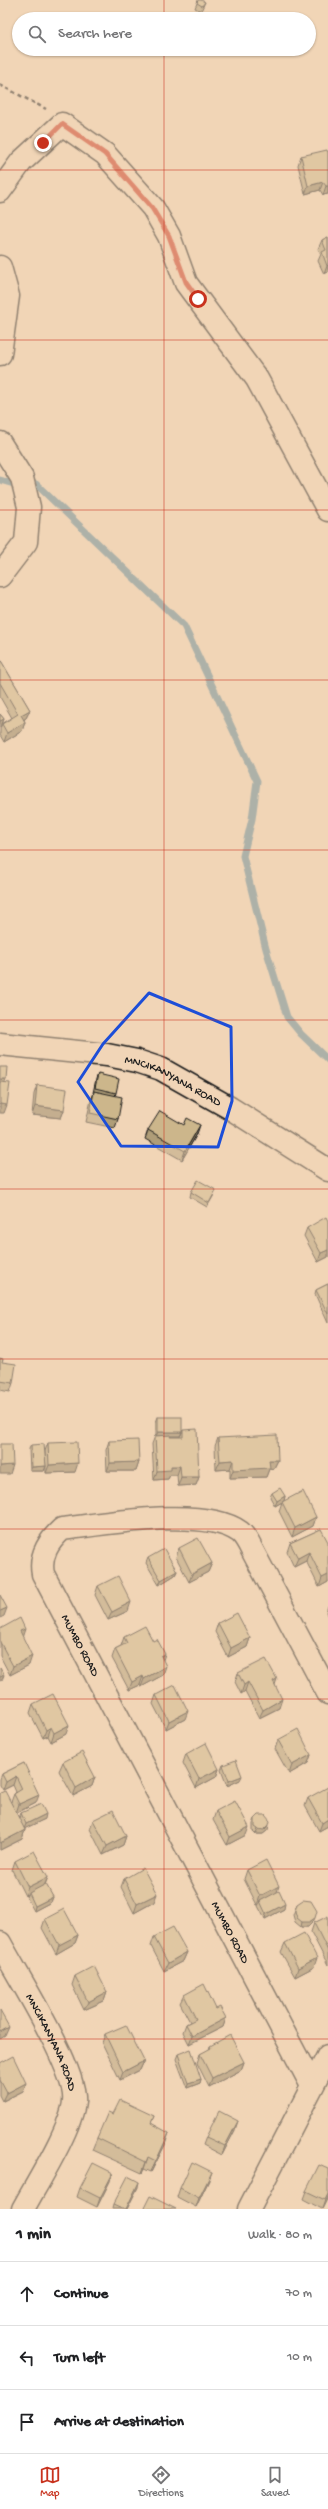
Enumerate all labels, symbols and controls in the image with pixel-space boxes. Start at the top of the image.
search box [12,12,316,56]
icon: search [26,23,48,45]
text: Search here [58,25,132,43]
route end [34,134,52,152]
route start [189,290,207,308]
street label: MNCIKANYANA ROAD [123,1054,223,1111]
street label: MUMBO ROAD [57,1613,102,1679]
street label: MUMBO ROAD [207,1900,252,1966]
street label: MNCIKANYANA ROAD [21,1992,78,2093]
text: 1 min [16,2225,51,2245]
text: Walk · 80 m [248,2228,312,2243]
icon: ahead [16,2283,38,2305]
text: Continue [54,2285,108,2303]
text: 70 m [286,2286,312,2301]
icon: left [16,2347,38,2369]
text: Turn left [54,2349,105,2367]
text: 10 m [287,2350,312,2365]
icon: arrive [16,2411,38,2433]
text: Arrive at destination [54,2413,184,2431]
tab: Map [39,2464,61,2500]
tab: Directions [139,2464,183,2500]
tab: Saved [261,2464,289,2500]

